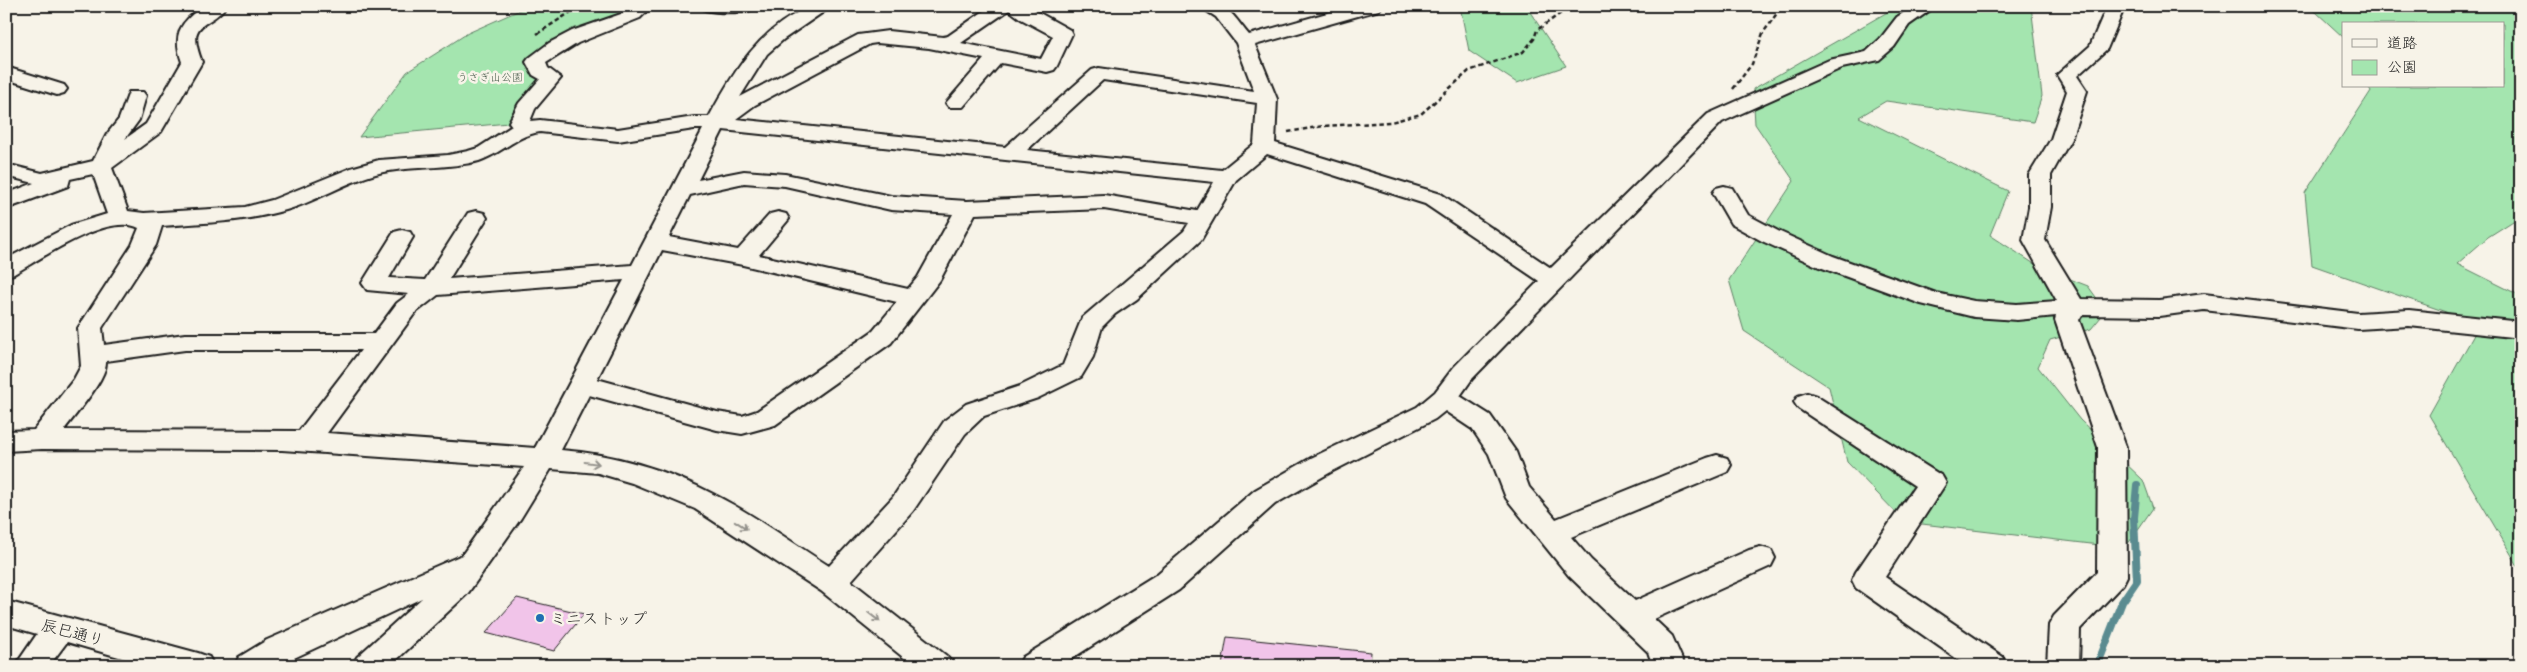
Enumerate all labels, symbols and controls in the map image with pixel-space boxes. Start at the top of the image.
legend [2342,22,2504,88]
text: 道路 [2387,34,2417,52]
text: 公園 [2387,58,2417,76]
park label: うさぎ山公園 [457,71,523,84]
one-way arrow [584,458,600,468]
one-way arrow [734,519,748,530]
place label: ミニストップ [550,610,648,628]
one-way arrow [868,611,881,622]
marker: ミニストップ [534,612,546,624]
street label: 辰巳通り [39,616,106,650]

